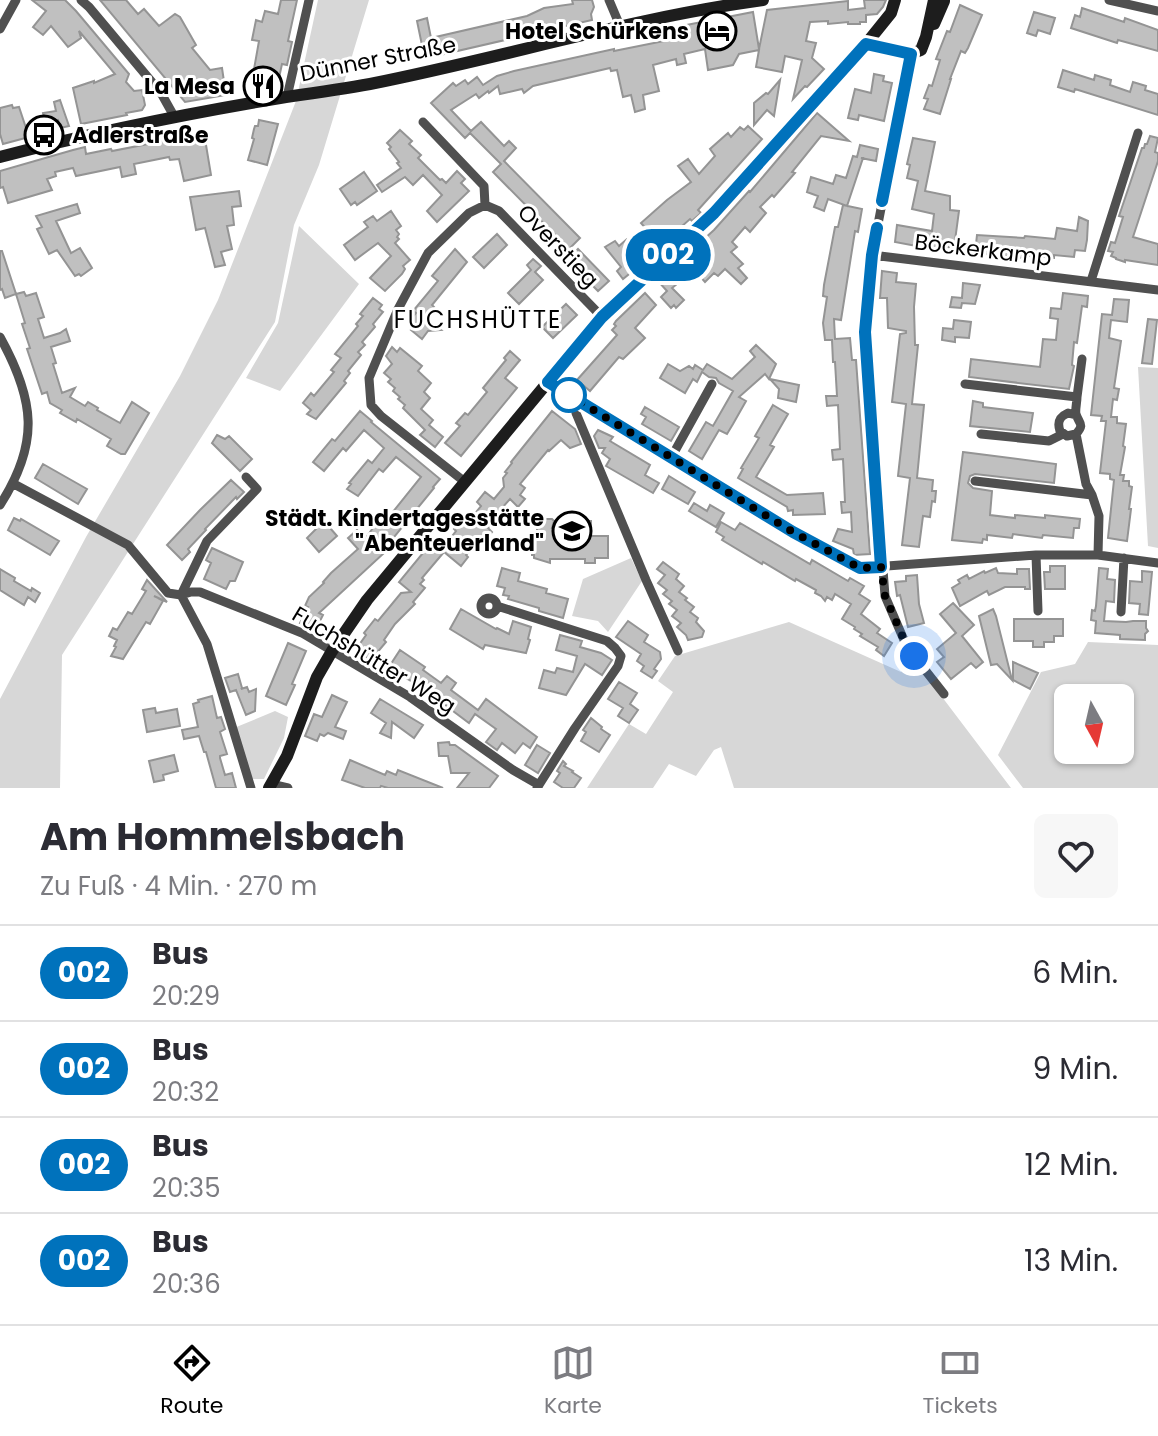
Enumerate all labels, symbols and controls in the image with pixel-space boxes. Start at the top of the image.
hotel icon: Hotel Schürkens [696,10,738,52]
place label: Hotel Schürkens [505,16,689,47]
street label: Dünner Straße [297,29,459,89]
restaurant icon: La Mesa [242,65,284,107]
place label: La Mesa [144,71,235,102]
bus stop icon: Adlerstraße [23,114,65,156]
place label: Adlerstraße [72,120,208,151]
street label: Overstieg [510,198,606,294]
street label: Böckerkamp [913,226,1053,274]
line badge: 002 [622,229,714,281]
text: 002 [642,235,694,274]
district label: FUCHSHÜTTE [394,303,562,336]
unlabelled marker [552,378,586,412]
place label: Städt. Kindertagesstätte "Abenteuerland" [265,503,544,559]
school or university icon: Städt. Kindertagesstätte "Abenteuerland" [551,510,593,552]
street label: Fuchshütter Weg [286,599,462,721]
your location [894,636,934,676]
north arrow [1054,684,1134,764]
map controls [1054,684,1134,764]
text: Am Hommelsbach [40,810,405,863]
button: heart [1034,814,1118,898]
text: Zu Fuß · 4 Min. · 270 m [40,868,317,904]
text: Bus [152,932,209,975]
text: 6 Min. [1032,951,1118,994]
text: 002 [58,953,110,992]
text: 20:29 [152,978,220,1014]
text: Bus [152,1028,209,1071]
text: 9 Min. [1032,1047,1118,1090]
text: 002 [58,1049,110,1088]
text: 20:32 [152,1074,219,1110]
text: Bus [152,1124,209,1167]
text: 12 Min. [1024,1143,1118,1186]
text: 002 [58,1145,110,1184]
text: 20:35 [152,1170,220,1206]
text: Bus [152,1220,209,1263]
text: 13 Min. [1024,1239,1118,1282]
text: 002 [58,1241,110,1280]
text: 20:36 [152,1266,221,1302]
tab: Route [160,1341,223,1422]
tab: Karte [544,1341,602,1422]
tab: Tickets [923,1341,998,1422]

